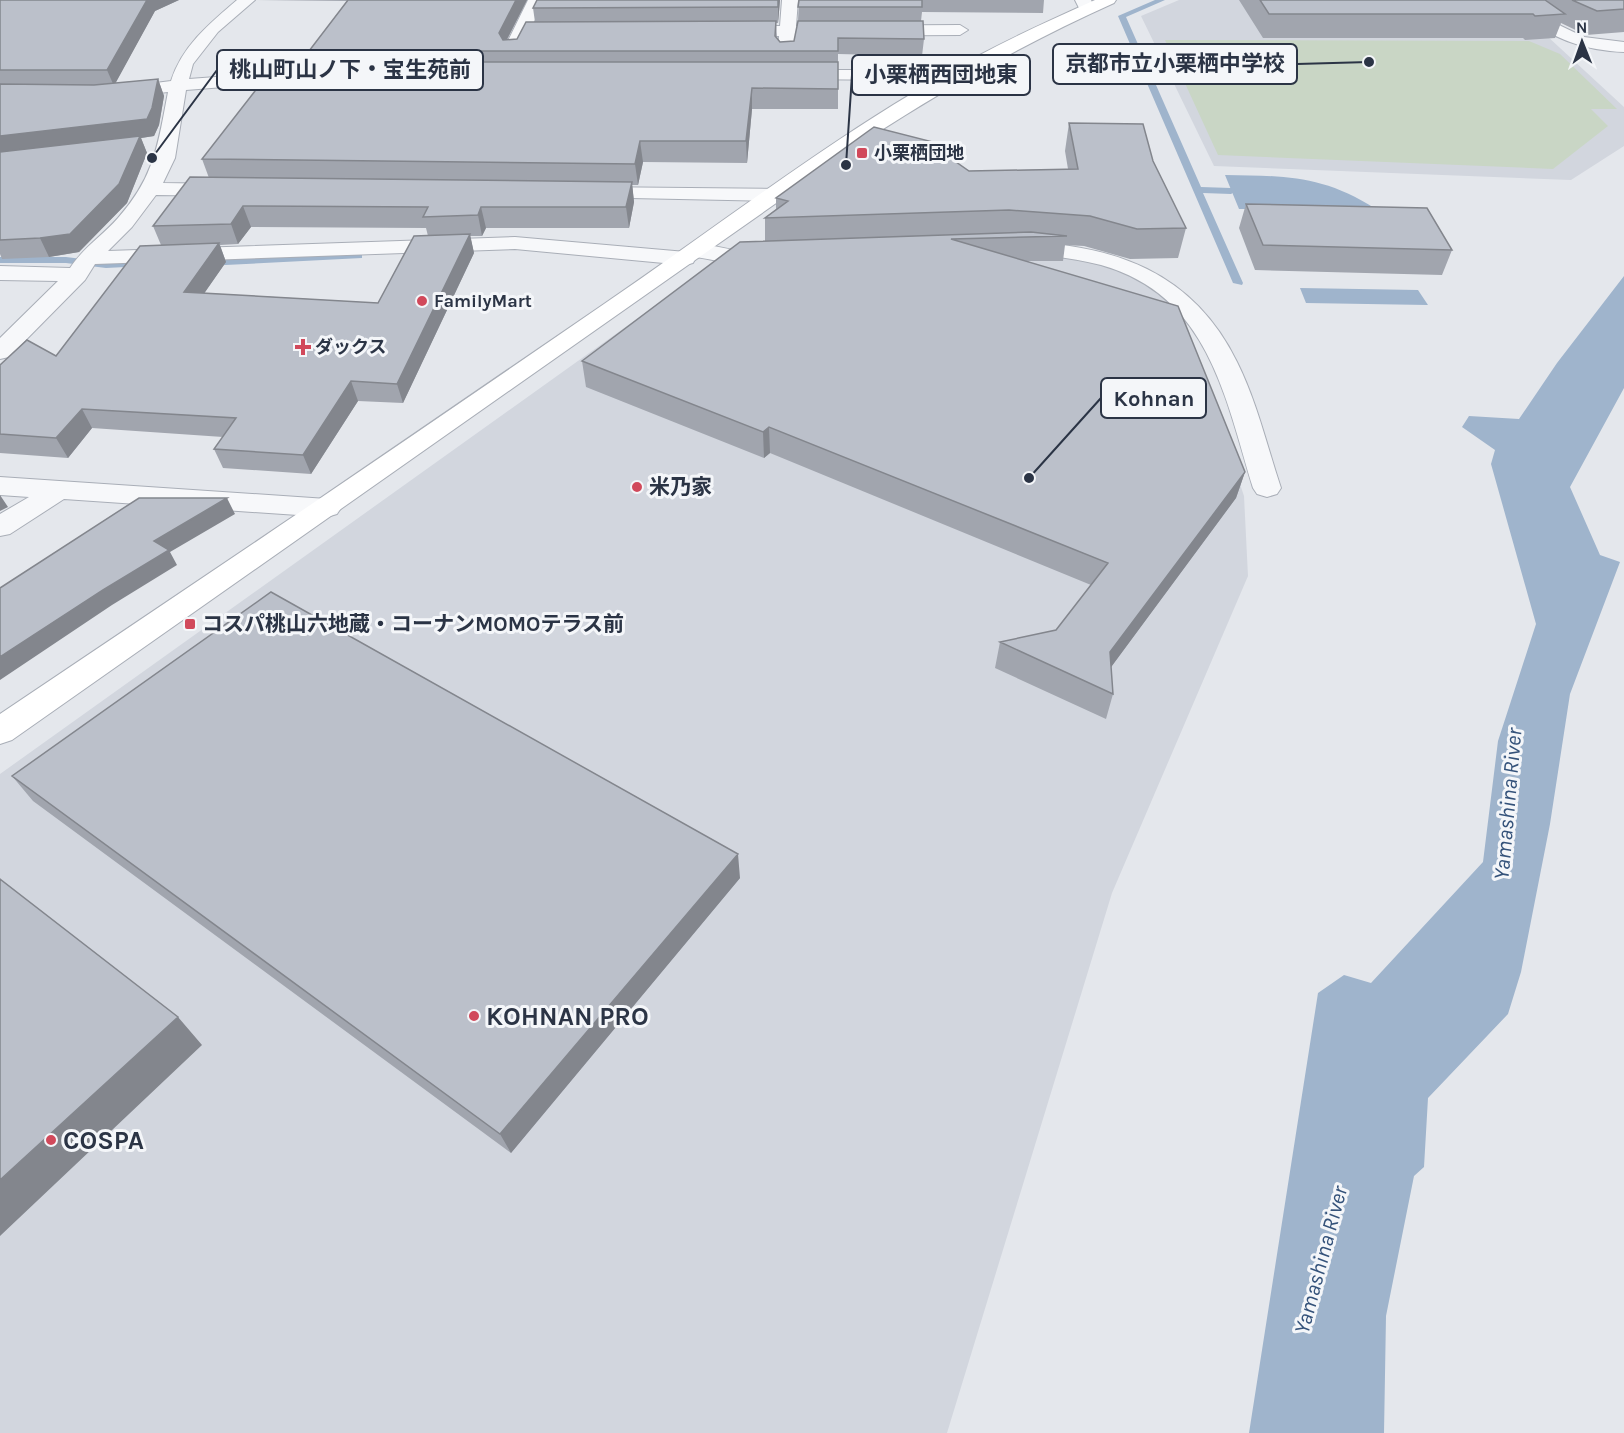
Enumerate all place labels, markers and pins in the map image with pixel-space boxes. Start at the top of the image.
callout: 京都市立小栗栖中学校 [1053,44,1297,84]
callout: 桃山町山ノ下・宝生苑前 [217,50,483,90]
callout: 小栗栖西団地東 [852,55,1030,95]
place label: 小栗栖団地 [874,142,964,164]
marker: 小栗栖団地 [855,146,869,160]
place label: FamilyMart [434,290,532,312]
marker: FamilyMart [415,294,429,308]
place label: ダックス [315,336,386,358]
marker: ダックス [296,340,310,354]
callout: Kohnan [1101,378,1206,418]
place label: 米乃家 [649,475,712,499]
marker: 米乃家 [630,480,644,494]
place label: コスパ桃山六地蔵・コーナンMOMOテラス前 [202,612,624,636]
marker: コスパ桃山六地蔵・コーナンMOMOテラス前 [183,617,197,631]
place label: KOHNAN PRO [486,1001,649,1032]
marker: KOHNAN PRO [467,1009,481,1023]
place label: COSPA [63,1125,144,1156]
marker: COSPA [44,1133,58,1147]

